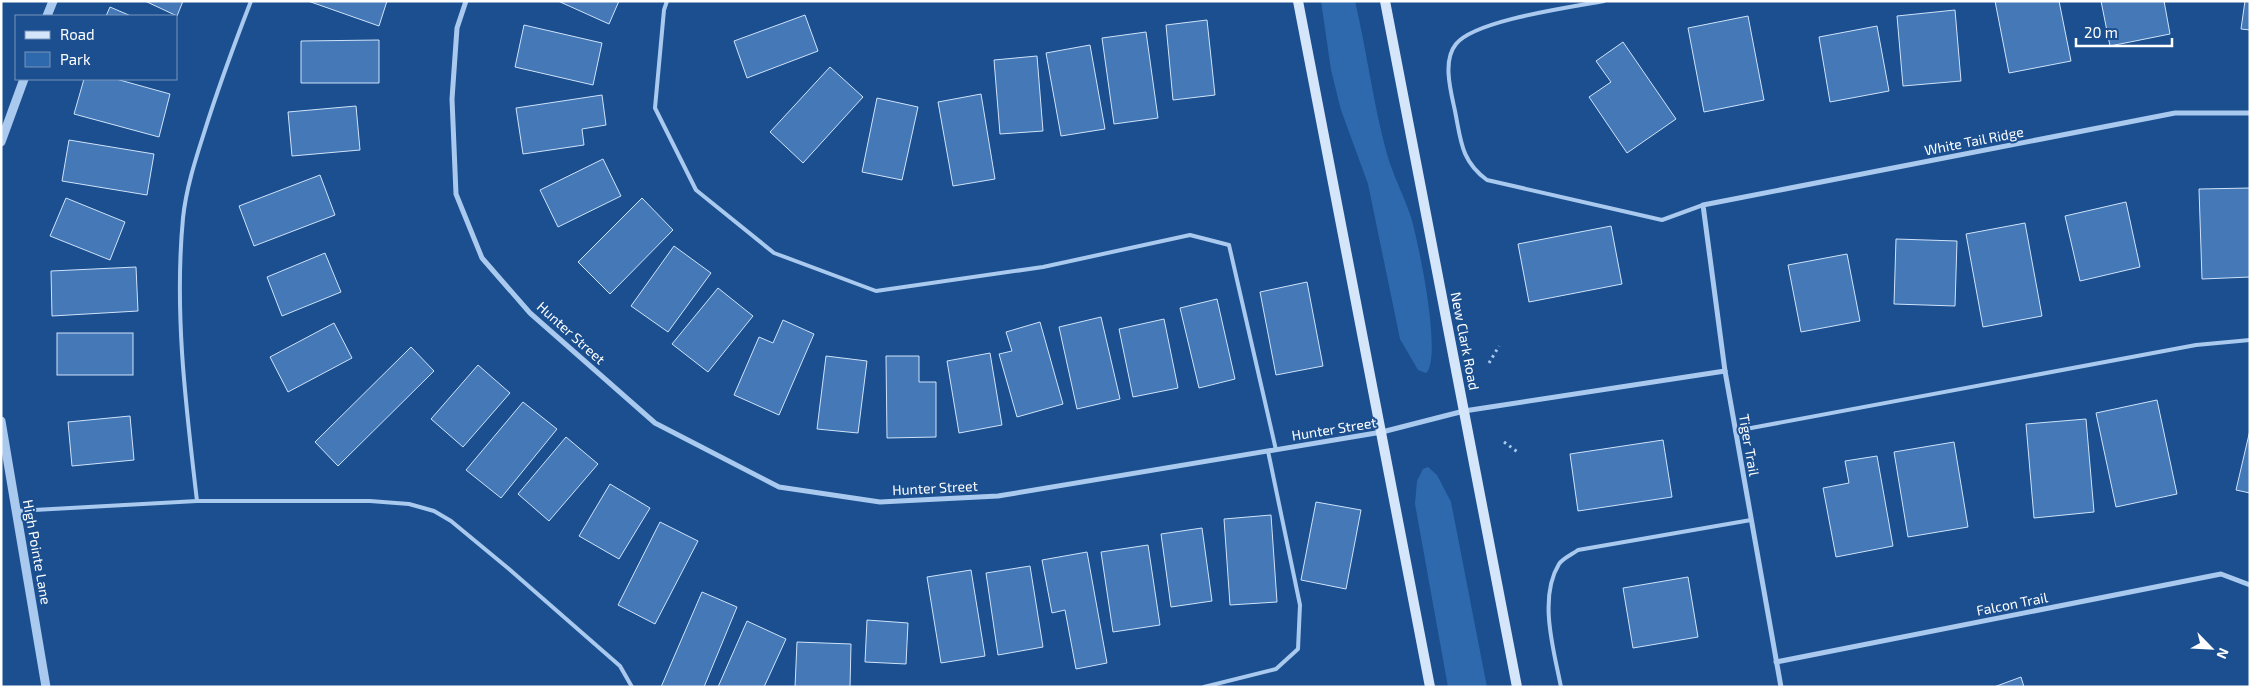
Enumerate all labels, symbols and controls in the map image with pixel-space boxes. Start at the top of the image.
legend [15,15,178,80]
scale bar [2076,15,2172,47]
text: 20 m [2084,23,2118,41]
text: Road [60,25,95,43]
text: Park [60,50,91,68]
street label: White Tail Ridge [1923,123,2025,158]
street label: New Clark Road [1448,290,1483,391]
street label: Hunter Street [534,298,609,368]
street label: Hunter Street [1290,413,1378,444]
street label: Tiger Trail [1736,413,1763,478]
street label: Hunter Street [892,477,978,498]
street label: High Pointe Lane [20,498,55,606]
street label: Falcon Trail [1975,588,2050,619]
north arrow [2186,623,2236,673]
text: N [2214,645,2233,662]

